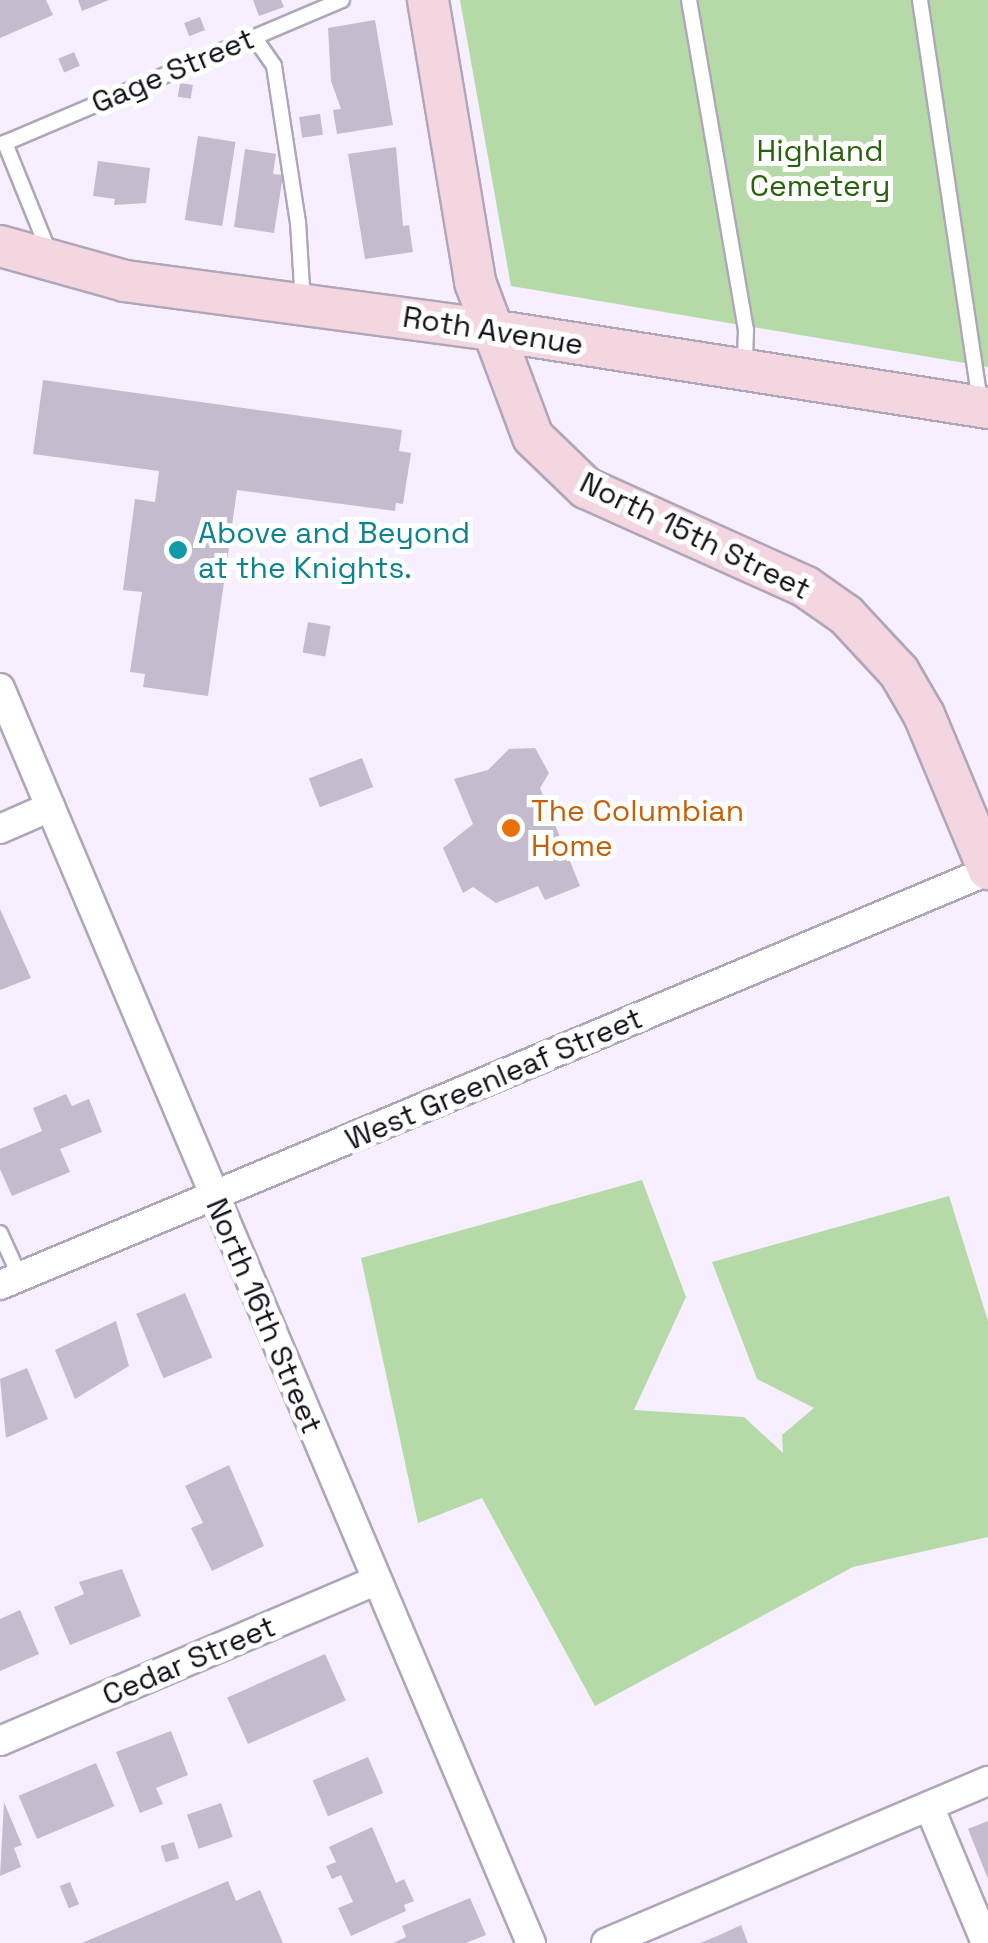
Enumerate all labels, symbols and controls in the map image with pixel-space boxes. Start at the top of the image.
street label: Gage Street [86,21,260,121]
park label: Highland Cemetery [750,133,890,204]
street label: Roth Avenue [400,299,586,363]
street label: North 15th Street [574,465,816,607]
place label: Above and Beyond at the Knights. [198,515,470,586]
marker: Above and Beyond at the Knights. [167,539,189,561]
place label: The Columbian Home [531,793,744,864]
marker: The Columbian Home [500,817,522,839]
street label: West Greenleaf Street [340,1000,648,1158]
street label: North 16th Street [198,1193,330,1439]
street label: Cedar Street [97,1608,281,1714]

